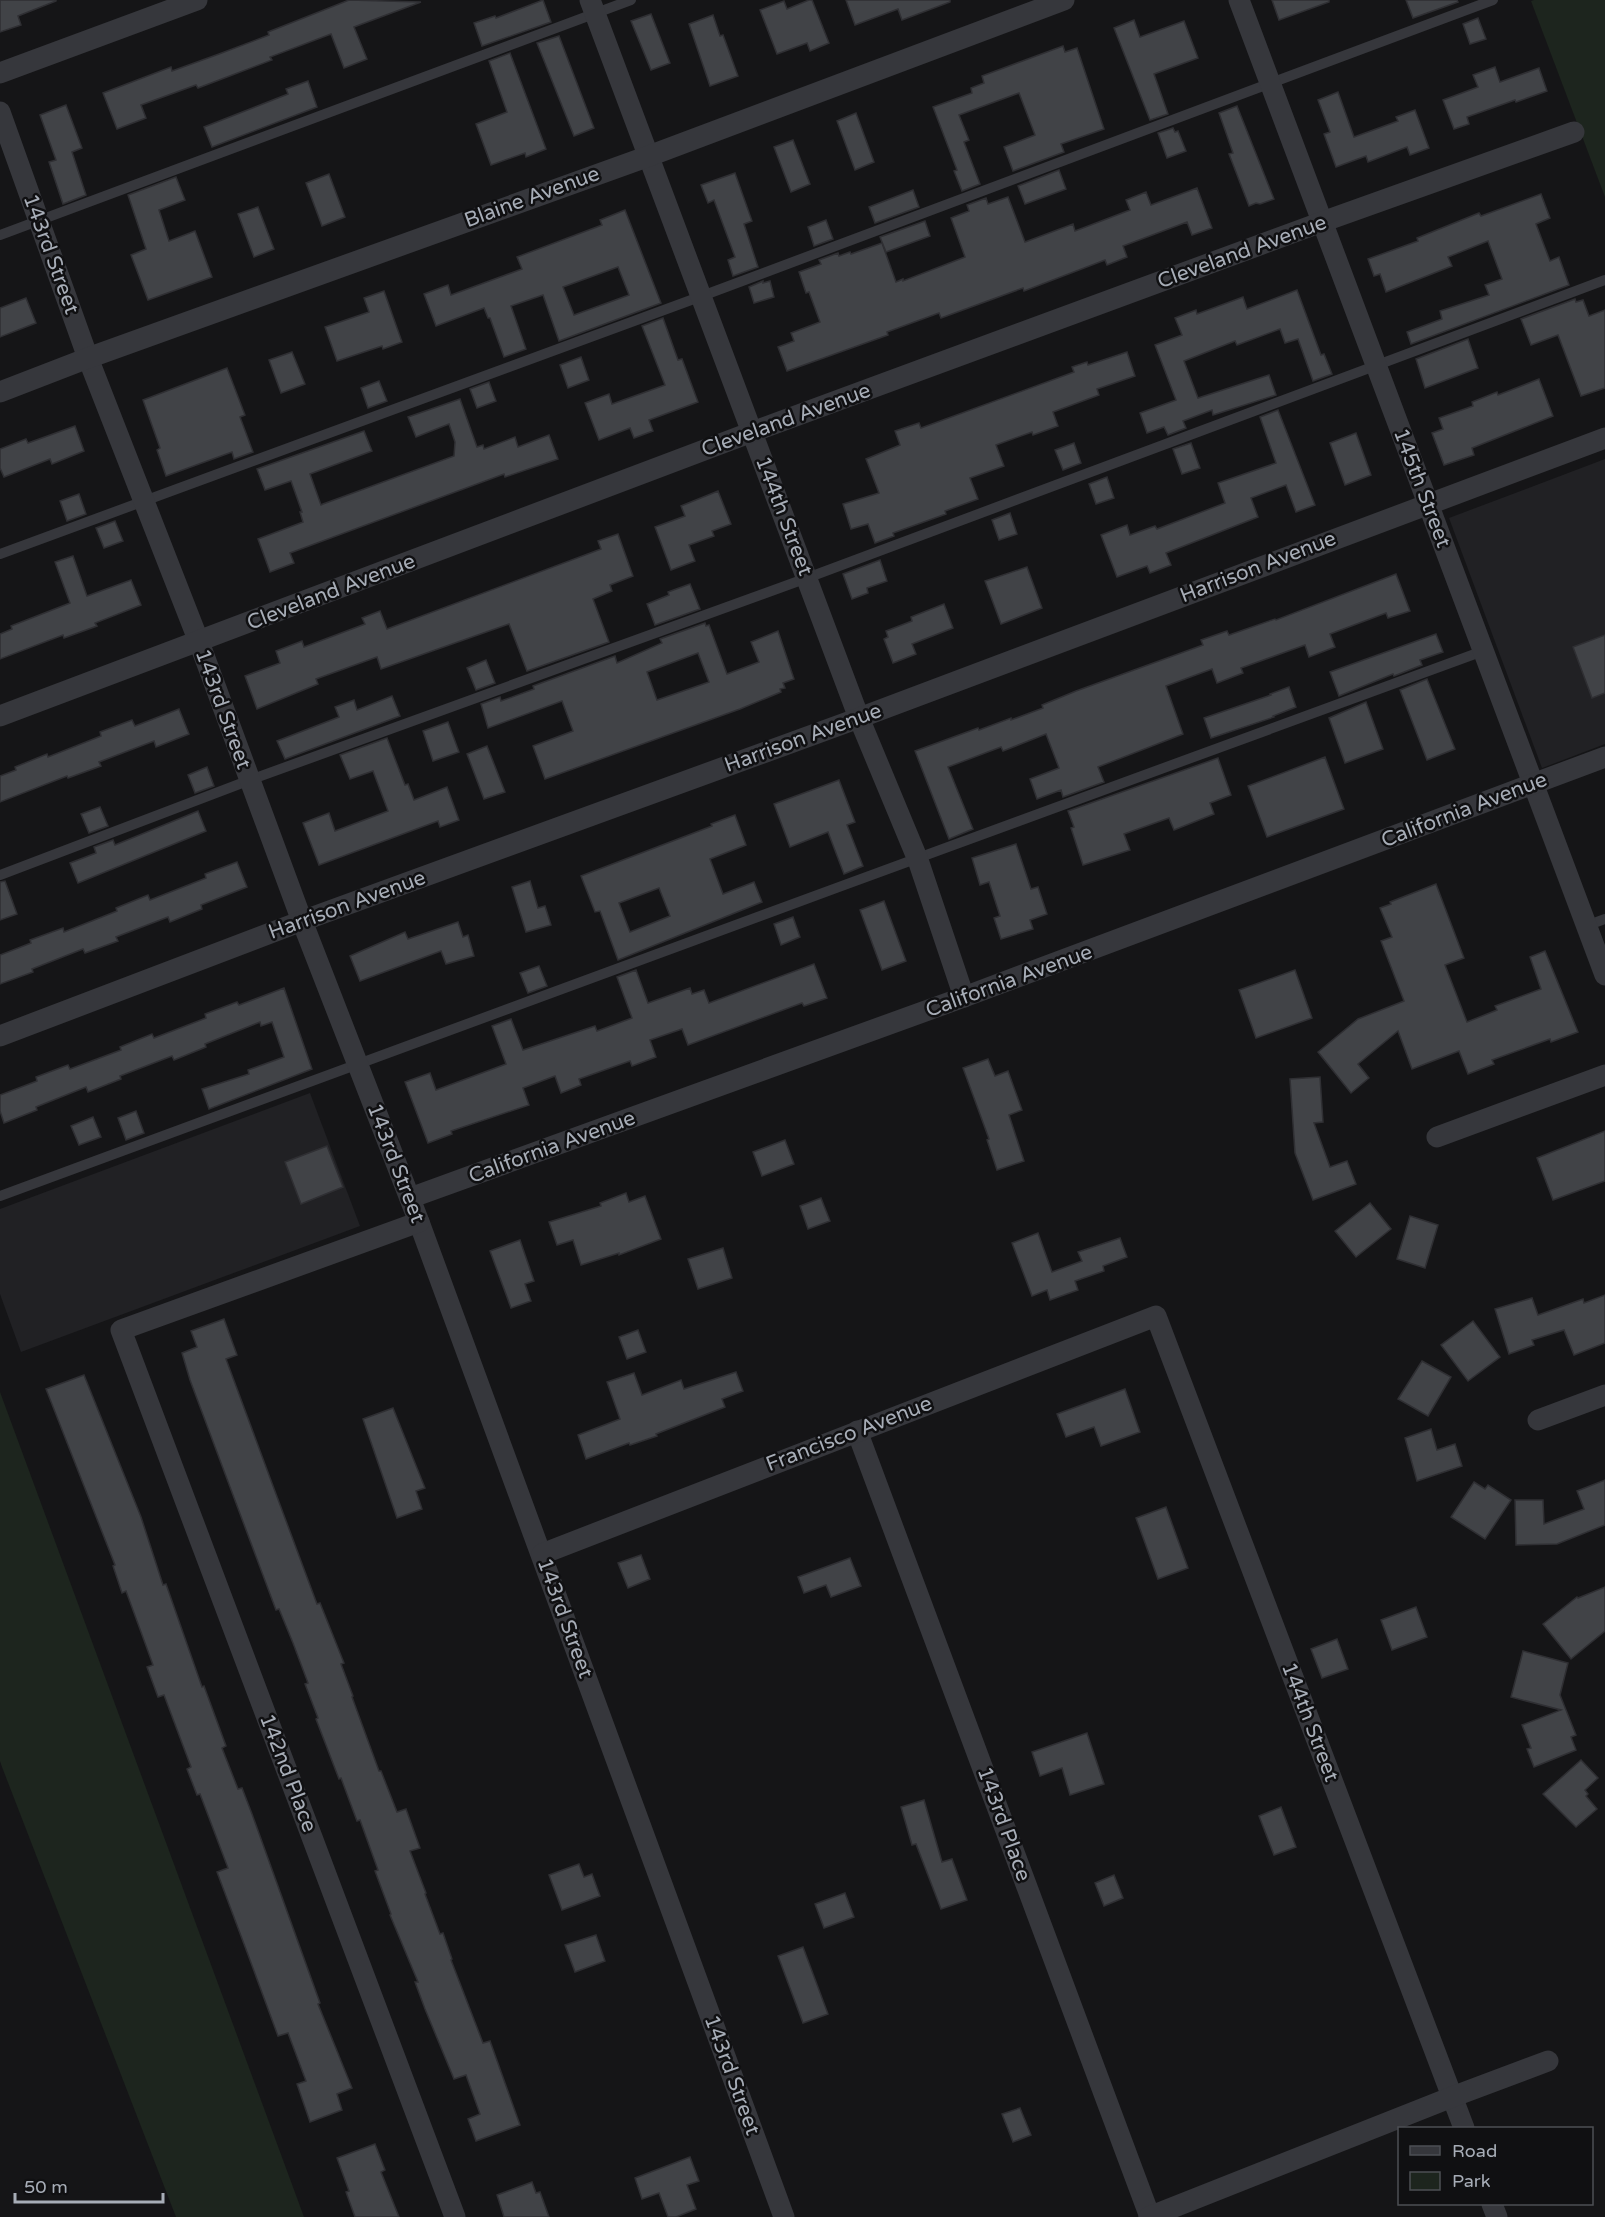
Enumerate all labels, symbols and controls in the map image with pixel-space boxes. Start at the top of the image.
street label: Blaine Avenue [461,161,603,233]
street label: 143rd Street [18,191,84,317]
street label: Cleveland Avenue [1154,210,1330,294]
street label: Cleveland Avenue [698,378,874,462]
street label: 145th Street [1388,425,1456,551]
street label: 144th Street [750,453,818,579]
street label: Harrison Avenue [1176,526,1340,608]
street label: Cleveland Avenue [243,548,419,636]
street label: 143rd Street [190,646,256,772]
street label: Harrison Avenue [721,698,885,778]
street label: California Avenue [1378,767,1551,853]
street label: Harrison Avenue [265,865,429,945]
street label: California Avenue [922,939,1096,1023]
street label: 143rd Street [362,1100,430,1226]
street label: California Avenue [465,1105,639,1189]
street label: Francisco Avenue [762,1391,936,1477]
street label: 143rd Street [532,1555,598,1681]
street label: 144th Street [1276,1659,1344,1785]
street label: 142nd Place [254,1710,322,1836]
street label: 143rd Place [972,1763,1036,1885]
street label: 143rd Street [699,2012,765,2138]
legend [1398,2127,1593,2205]
text: Road [1452,2140,1497,2162]
scale bar [15,2166,164,2204]
text: Park [1452,2170,1491,2192]
text: 50 m [24,2176,68,2198]

